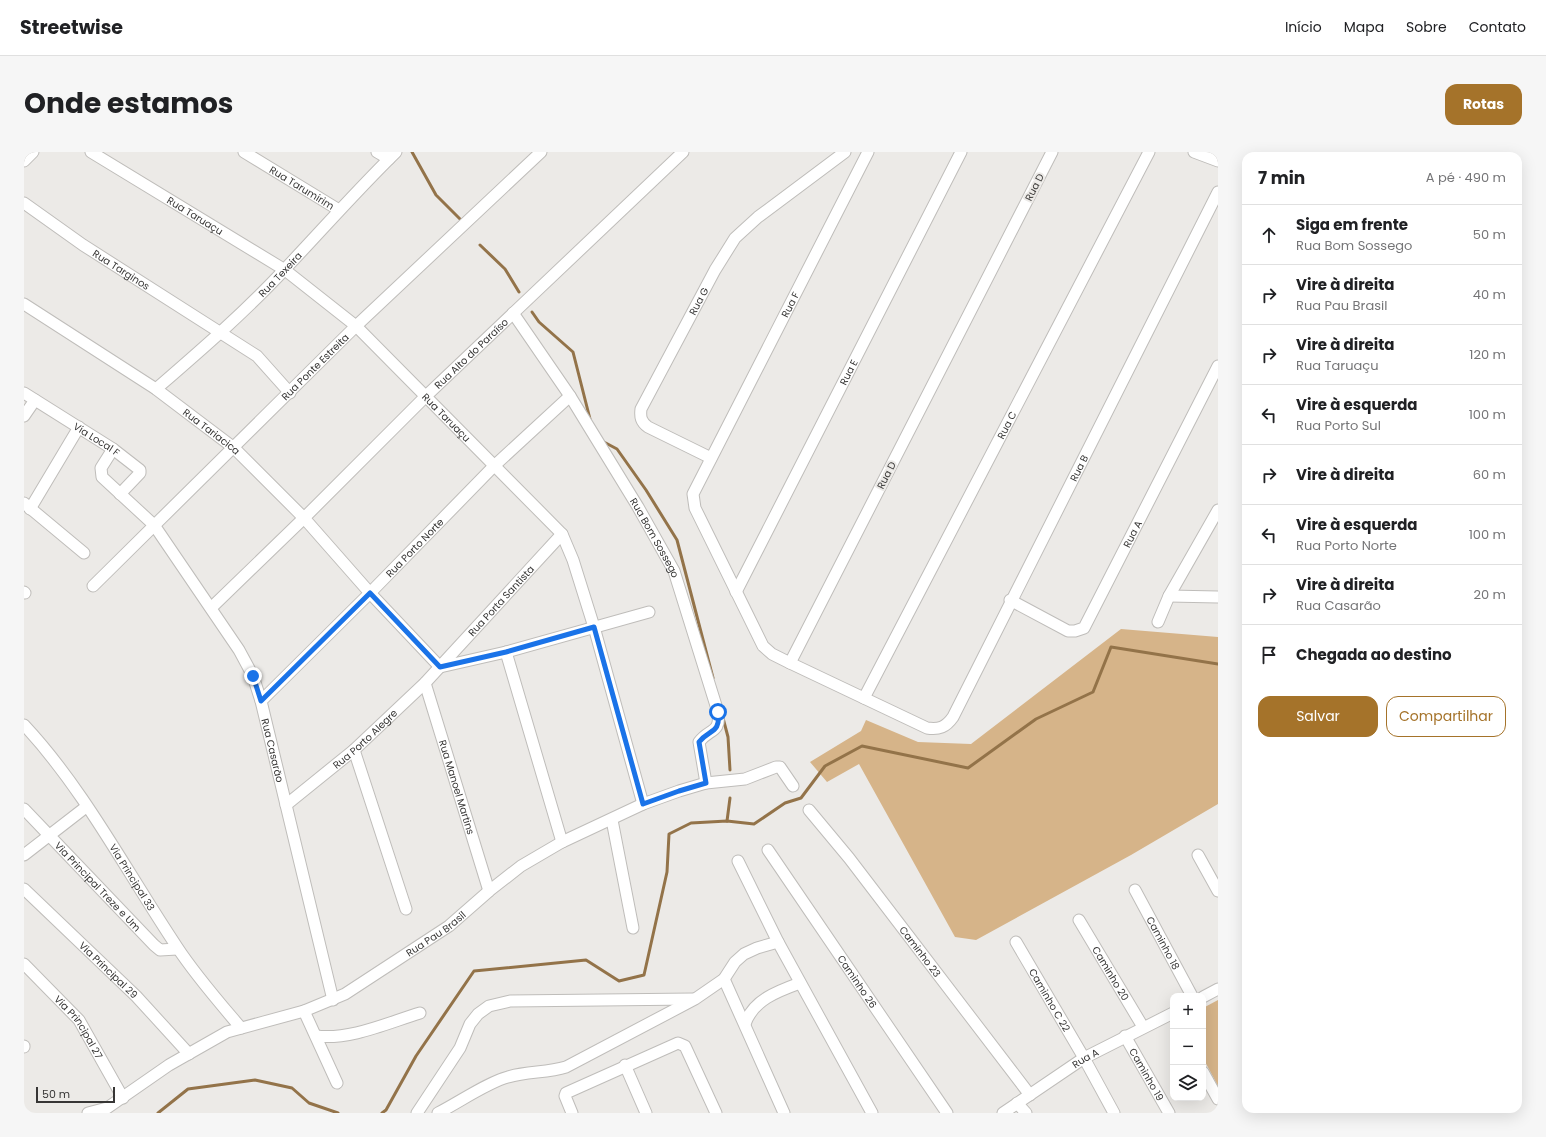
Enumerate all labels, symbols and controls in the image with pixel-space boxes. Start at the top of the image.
text: Streetwise [20,14,123,41]
text: Início [1285,17,1322,37]
text: Mapa [1344,17,1384,37]
text: Sobre [1406,17,1447,37]
text: Contato [1469,17,1526,37]
text: Onde estamos [24,84,233,123]
button: Rotas [1445,84,1522,125]
street label: Rua Tarumirim [266,162,337,213]
text: 7 min [1258,166,1305,190]
text: A pé · 490 m [1426,168,1506,187]
street label: Rua D [1021,171,1048,204]
street label: Rua Taruaçu [164,193,226,239]
text: Siga em frente [1296,214,1408,235]
icon: ahead [1258,224,1280,246]
text: 50 m [1473,225,1506,244]
text: Rua Bom Sossego [1296,236,1412,255]
street label: Rua Targinos [90,246,153,294]
street label: Rua Texeira [255,249,306,301]
text: Vire à direita [1296,274,1395,295]
street label: Rua G [685,284,713,318]
icon: right [1258,284,1280,306]
text: 40 m [1473,285,1506,304]
street label: Rua F [778,289,803,320]
text: Rua Pau Brasil [1296,296,1387,315]
street label: Rua Alto do Paraíso [431,315,512,392]
street label: Rua Ponte Estreita [278,330,352,404]
text: Vire à direita [1296,334,1395,355]
icon: right [1258,344,1280,366]
text: 120 m [1469,345,1506,364]
text: Rua Taruaçu [1296,356,1378,375]
street label: Rua E [836,357,862,388]
street label: Rua Taruaçu [418,390,474,445]
text: Vire à esquerda [1296,394,1418,415]
icon: left [1258,404,1280,426]
street label: Rua Tariacica [180,405,244,458]
text: 100 m [1469,405,1506,424]
street label: Rua C [993,408,1021,442]
text: Rua Porto Sul [1296,416,1381,435]
street label: Via Local F [70,419,123,460]
street label: Rua B [1066,452,1092,484]
street label: Rua D [873,459,900,492]
icon: right [1258,464,1280,486]
text: Vire à direita [1296,464,1395,485]
text: 60 m [1473,465,1506,484]
street label: Rua Bom Sossego [626,495,683,580]
text: Vire à esquerda [1296,514,1418,535]
street label: Rua Porto Norte [382,515,447,581]
street label: Rua A [1119,518,1146,550]
icon: left [1258,524,1280,546]
text: 100 m [1469,525,1506,544]
text: Rua Porto Norte [1296,536,1397,555]
street label: Rua Porta Santista [465,562,538,640]
text: Vire à direita [1296,574,1395,595]
icon: right [1258,584,1280,606]
text: 20 m [1473,585,1506,604]
text: Rua Casarão [1296,596,1381,615]
icon: arrive [1258,644,1280,666]
text: Chegada ao destino [1296,644,1452,665]
route end [244,667,262,685]
button: Salvar [1258,696,1378,737]
button: Compartilhar [1386,696,1506,737]
route start [709,703,727,721]
street label: Rua Porto Alegre [330,706,401,772]
street label: Rua Casarão [257,717,287,784]
street label: Rua Manoel Martins [435,738,478,837]
street label: Via Principal Treze e Um [51,838,144,935]
street label: Via Principal 33 [106,841,159,914]
street label: Rua Pau Brasil [403,908,469,960]
street label: Caminho 18 [1142,914,1183,972]
street label: Caminho 23 [896,923,944,981]
street label: Via Principal 29 [75,938,141,1002]
street label: Caminho 20 [1088,943,1133,1004]
street label: Caminho 26 [834,952,880,1011]
street label: Caminho C 22 [1025,966,1074,1035]
street label: Via Principal 27 [51,992,107,1062]
map controls [1170,993,1206,1101]
button: + [1170,993,1206,1029]
button: − [1170,1029,1206,1065]
street label: Rua A [1069,1045,1102,1072]
street label: Caminho 19 [1125,1045,1167,1104]
button: layers [1170,1065,1206,1101]
scale bar [36,1085,115,1104]
text: 50 m [42,1086,70,1102]

